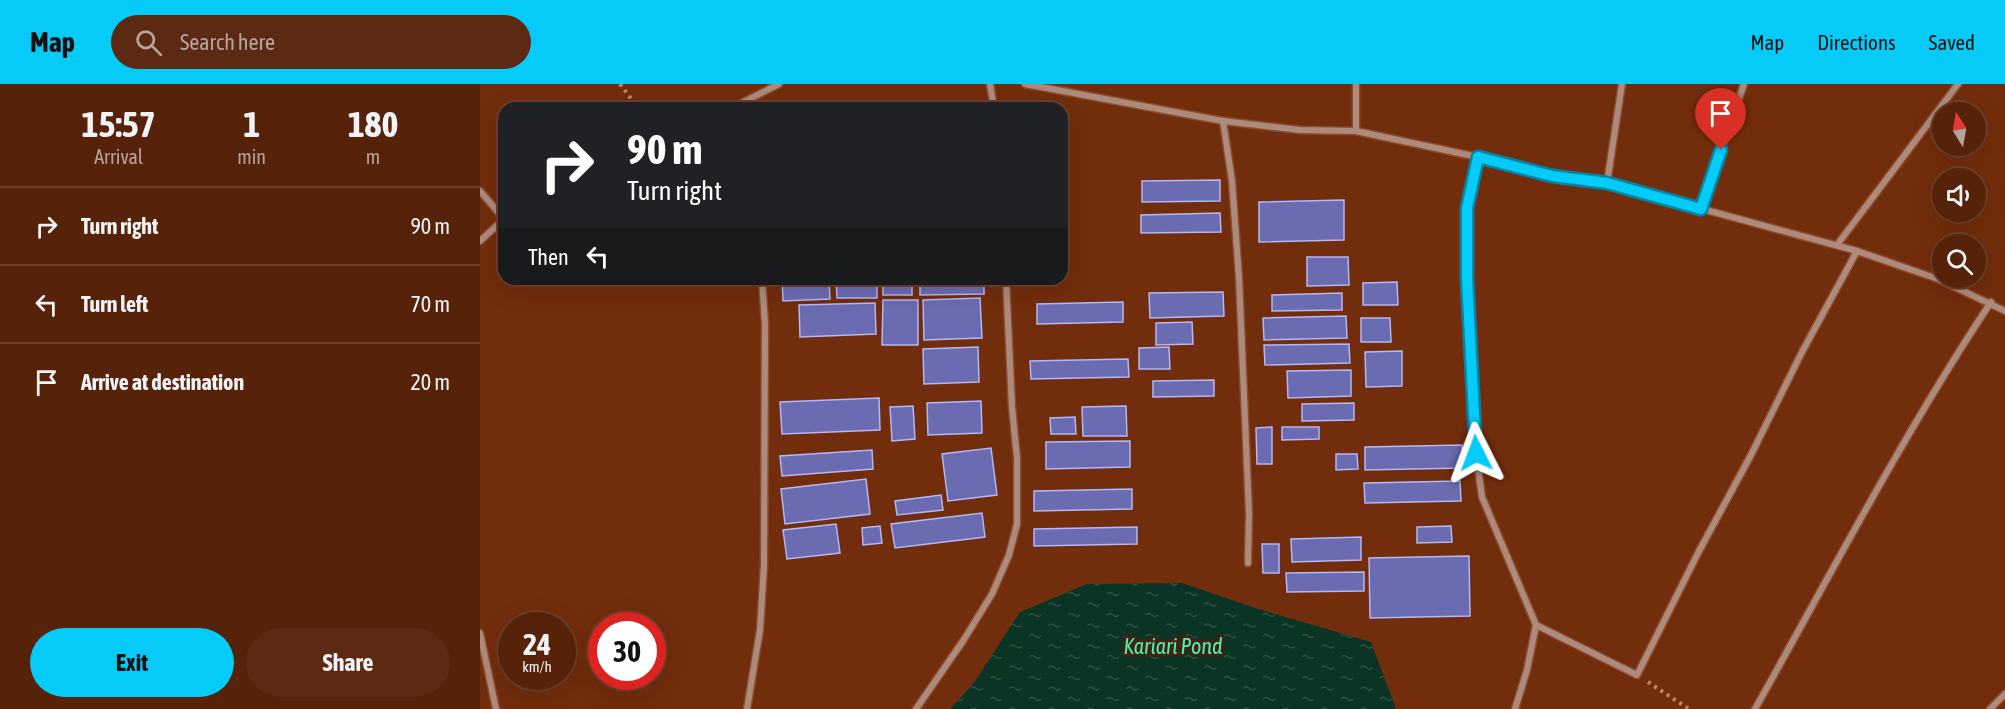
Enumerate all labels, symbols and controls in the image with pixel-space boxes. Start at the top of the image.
search box [111,15,531,69]
text: Map [30,26,75,58]
icon: search [132,26,165,59]
text: Search here [180,29,275,55]
text: Map [1750,30,1784,54]
text: Directions [1817,30,1896,54]
text: Saved [1929,30,1975,54]
pin [1695,88,1746,150]
icon: arrive [1704,97,1737,130]
north arrow [1932,102,1986,156]
map controls [1932,102,1986,288]
text: 15:57 [82,103,156,145]
text: 1 [243,103,260,145]
text: 180 [348,103,398,145]
text: 90 m [627,125,702,173]
icon: right [528,126,606,204]
text: Arrival [94,145,143,168]
text: min [237,145,266,168]
text: m [366,145,380,168]
button: sound [1932,168,1986,222]
text: Turn right [627,175,722,206]
icon: right [30,210,63,243]
text: Turn right [81,213,158,239]
text: 90 m [410,213,450,239]
button: search [1932,234,1986,288]
icon: left [581,240,614,273]
text: Then [528,244,569,270]
icon: left [30,288,63,321]
text: Turn left [81,291,148,317]
text: 70 m [410,291,450,317]
icon: arrive [30,366,63,399]
text: Arrive at destination [81,369,244,395]
text: 20 m [410,369,450,395]
position arrow [1444,421,1508,485]
speed limit sign: 30 [588,612,666,690]
text: 24 [523,627,551,661]
button: Exit [30,628,234,697]
button: Share [246,628,450,697]
water label: Kariari Pond [1124,633,1222,659]
text: km/h [522,658,552,675]

